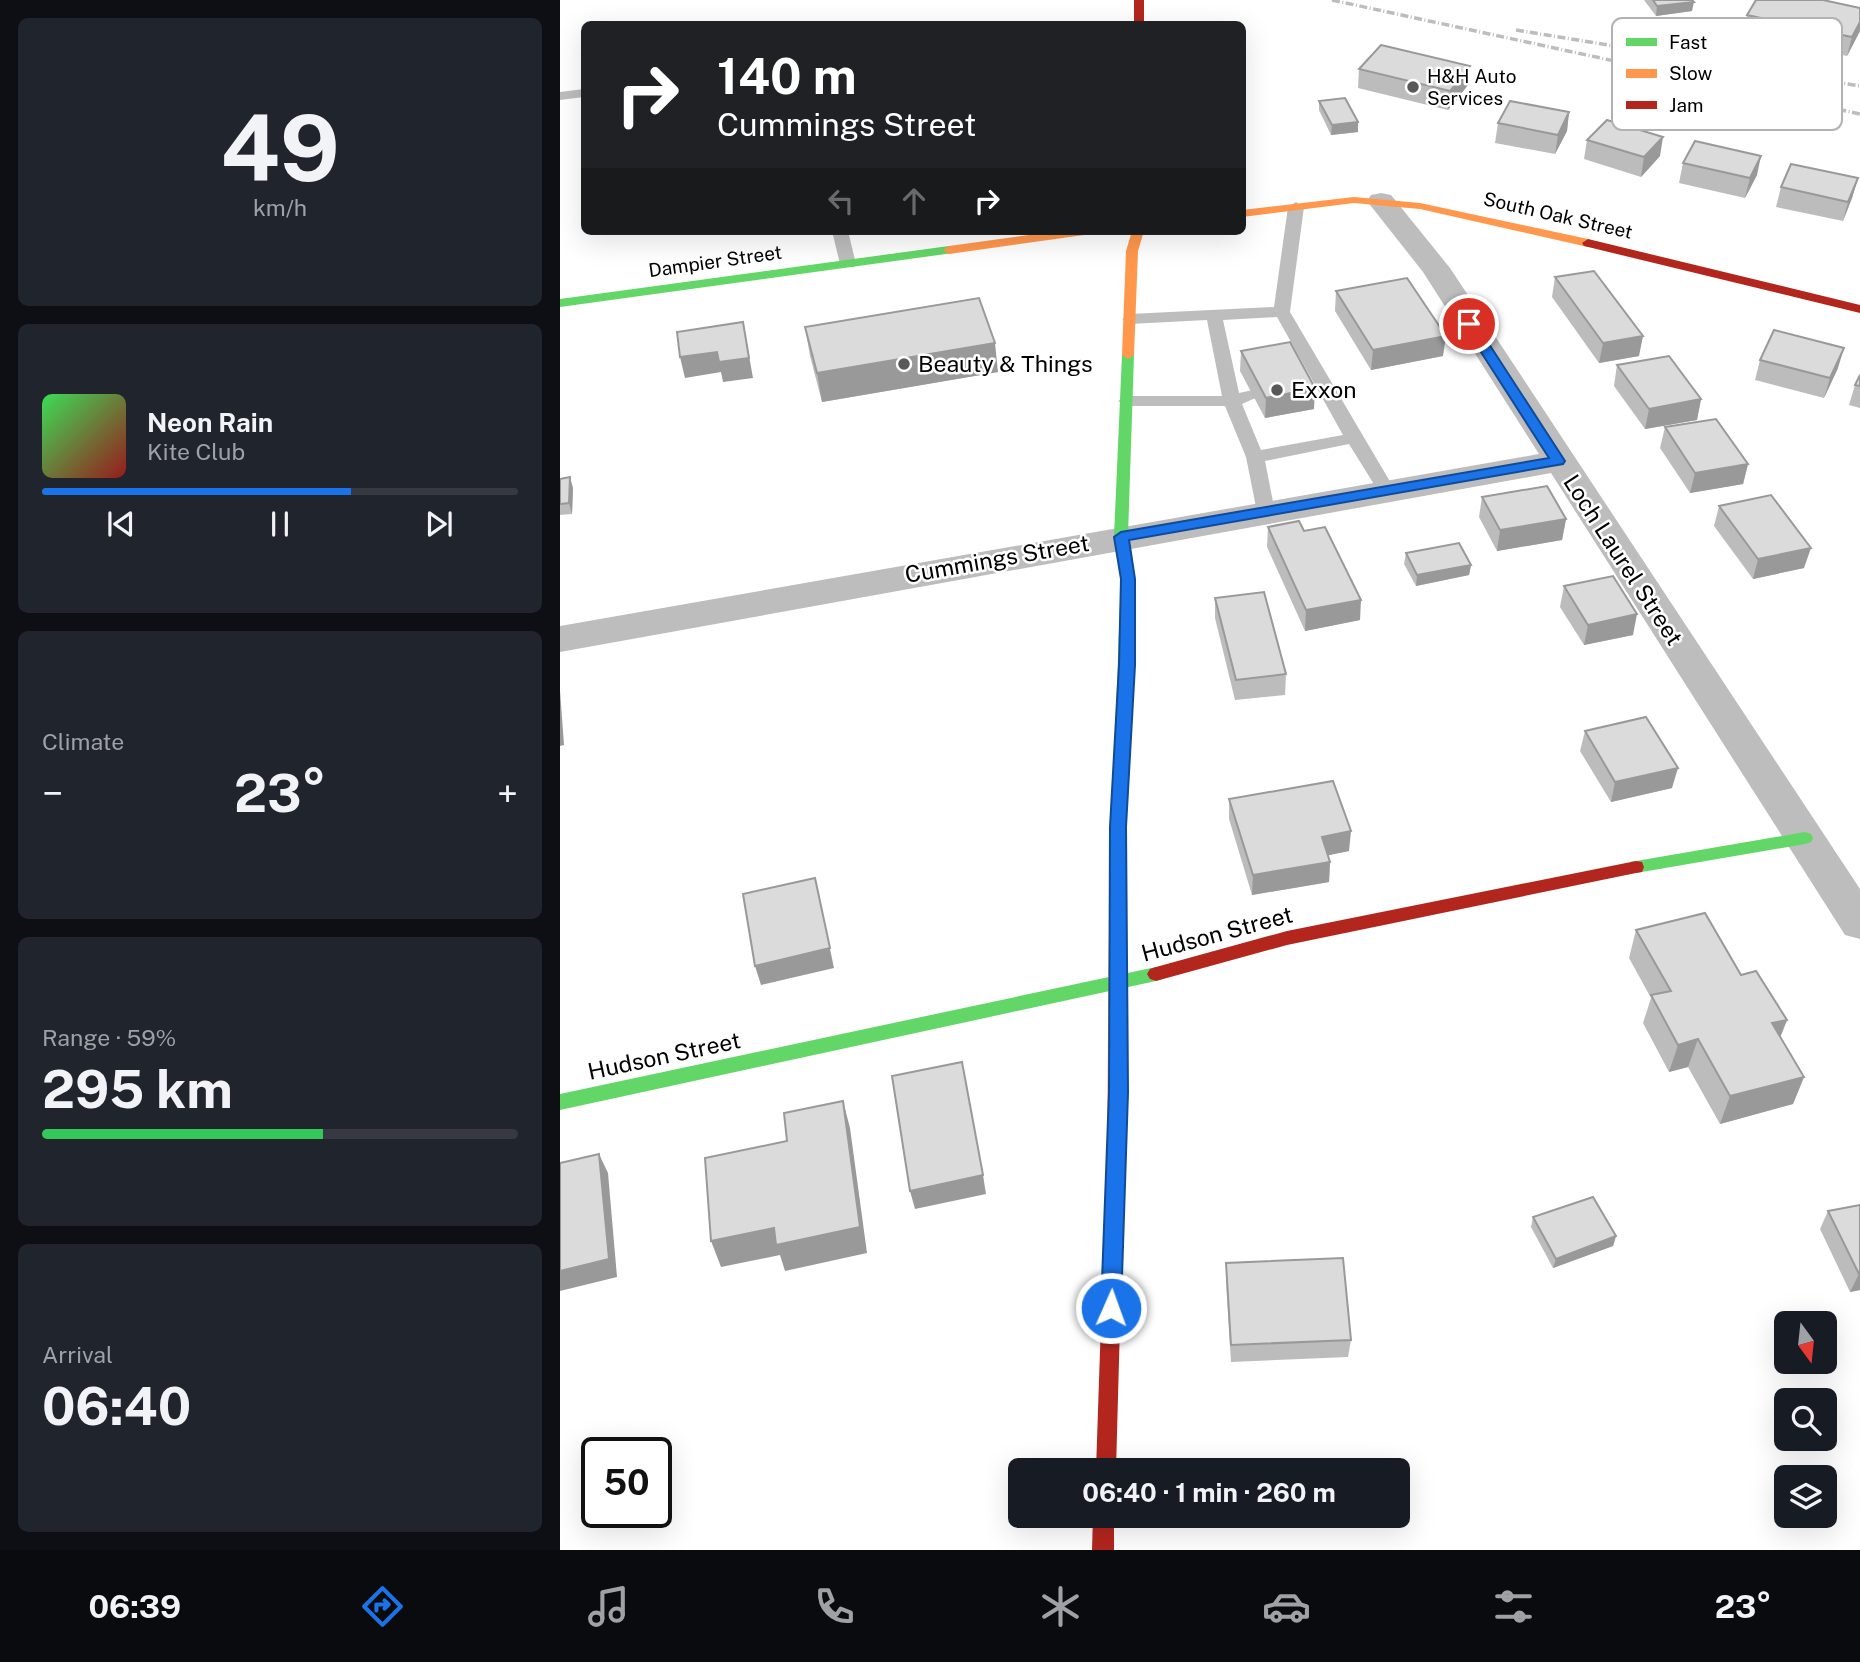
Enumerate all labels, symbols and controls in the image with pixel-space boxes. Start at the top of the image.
legend [1612,18,1842,130]
text: Fast [1669,31,1707,53]
text: 140 m [717,47,857,105]
icon: right [602,49,693,140]
text: Slow [1669,62,1713,84]
place label: H&H Auto Services [1427,65,1516,109]
marker: H&H Auto Services [1405,79,1421,95]
text: Jam [1669,94,1703,116]
text: 49 [220,95,340,201]
text: Cummings Street [717,106,976,143]
icon: left [822,182,860,220]
icon: ahead [895,182,933,220]
icon: right [968,182,1006,220]
street label: South Oak Street [1481,187,1635,243]
text: km/h [253,194,307,221]
street label: Dampier Street [647,241,783,281]
pin [1439,294,1499,354]
icon: arrive [1450,305,1488,343]
place label: Beauty & Things [918,350,1093,377]
marker: Beauty & Things [896,356,912,372]
place label: Exxon [1291,376,1357,403]
marker: Exxon [1269,382,1285,398]
text: Neon Rain [147,407,273,438]
text: Kite Club [147,438,245,465]
street label: Loch Laurel Street [1558,469,1689,650]
icon: previous [102,505,140,543]
icon: pause [261,505,299,543]
icon: next [420,505,458,543]
street label: Cummings Street [903,529,1091,588]
text: Climate [42,728,124,755]
text: 23° [234,763,326,824]
text: − [42,771,63,816]
text: + [497,771,518,816]
street label: Hudson Street [1138,900,1295,967]
text: Range · 59% [42,1024,176,1051]
street label: Hudson Street [585,1026,743,1085]
text: 295 km [42,1059,233,1120]
position arrow [1074,1271,1148,1345]
north arrow [1774,1311,1838,1374]
map controls [1774,1311,1837,1528]
text: Arrival [42,1341,113,1368]
text: 06:40 [42,1376,191,1437]
button: search [1774,1388,1837,1451]
speed limit sign: 50 [581,1437,672,1528]
button: layers [1774,1465,1837,1528]
text: 06:40 · 1 min · 260 m [1082,1477,1336,1508]
icon: directions [358,1582,407,1631]
icon: music [584,1582,633,1631]
icon: phone [810,1582,859,1631]
icon: climate [1036,1582,1085,1631]
icon: car [1262,1582,1311,1631]
icon: filters [1489,1582,1538,1631]
text: 06:39 [89,1588,181,1625]
text: 23° [1715,1588,1771,1625]

